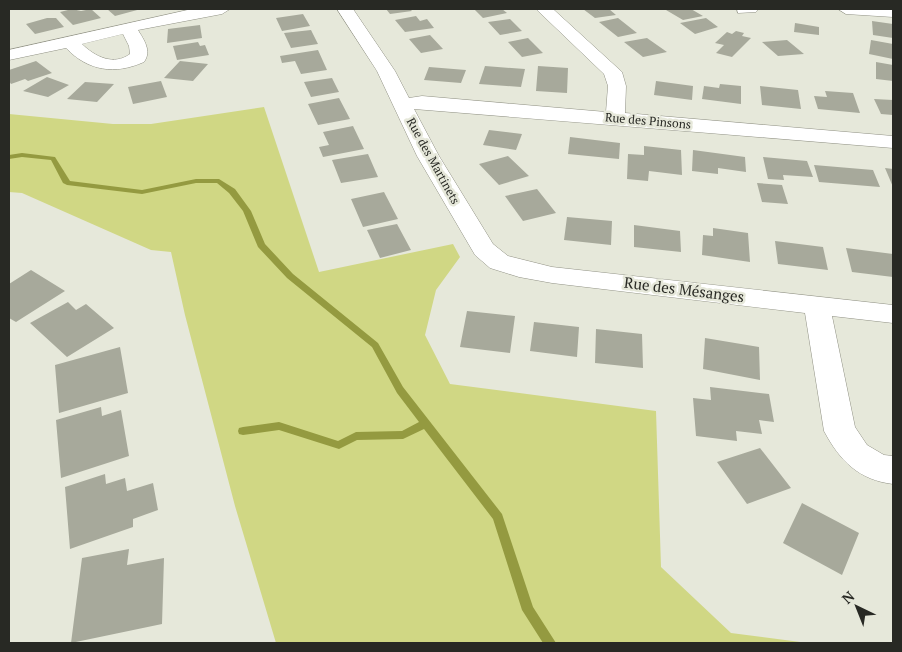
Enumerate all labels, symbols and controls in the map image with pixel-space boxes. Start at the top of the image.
street label: Rue des Pinsons [604,109,692,132]
street label: Rue des Martinets [404,115,463,206]
street label: Rue des Mésanges [623,272,745,306]
north arrow [832,582,882,632]
text: N [837,586,858,608]

